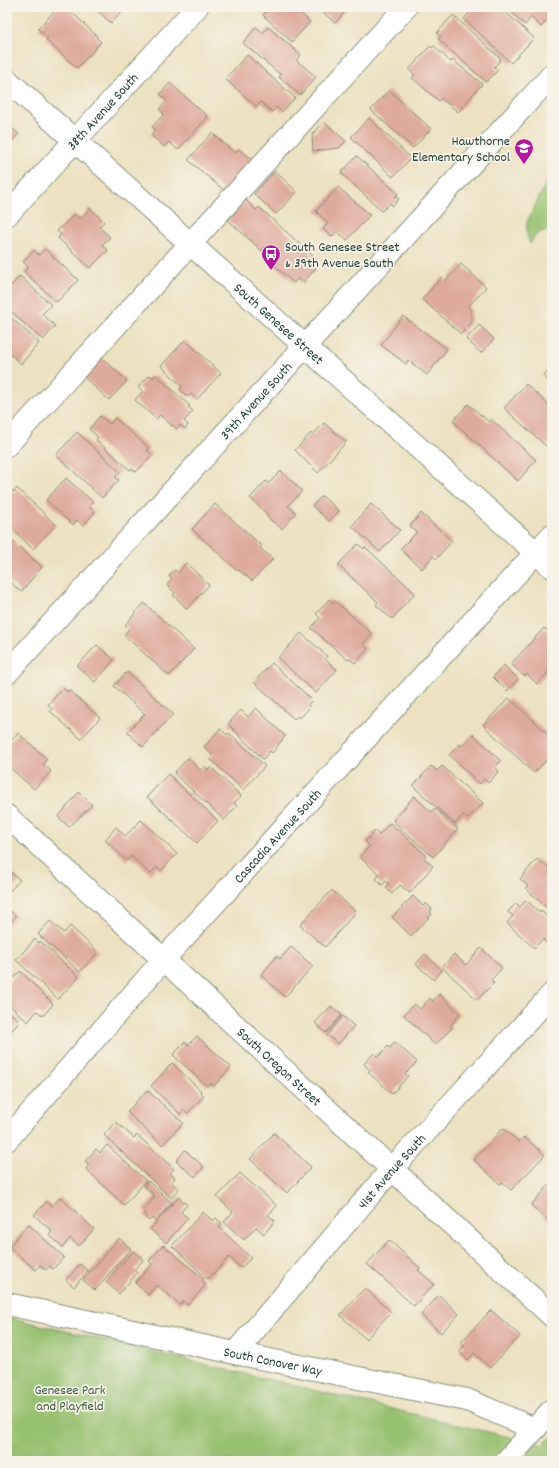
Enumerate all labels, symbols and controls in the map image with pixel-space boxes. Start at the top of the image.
street label: 38th Avenue South [63,69,144,155]
place label: Hawthorne Elementary School [412,132,511,168]
school or university icon: Hawthorne Elementary School [513,137,535,165]
place label: South Genesee Street & 39th Avenue South [285,238,400,274]
bus stop icon: South Genesee Street & 39th Avenue South [260,243,282,271]
street label: South Genesee Street [228,279,327,370]
street label: 39th Avenue South [216,358,298,445]
street label: Cascadia Avenue South [230,785,327,889]
street label: South Oregon Street [231,1023,325,1112]
street label: 41st Avenue South [354,1130,432,1214]
street label: South Conover Way [222,1343,324,1382]
park label: Genesee Park and Playfield [34,1381,106,1417]

